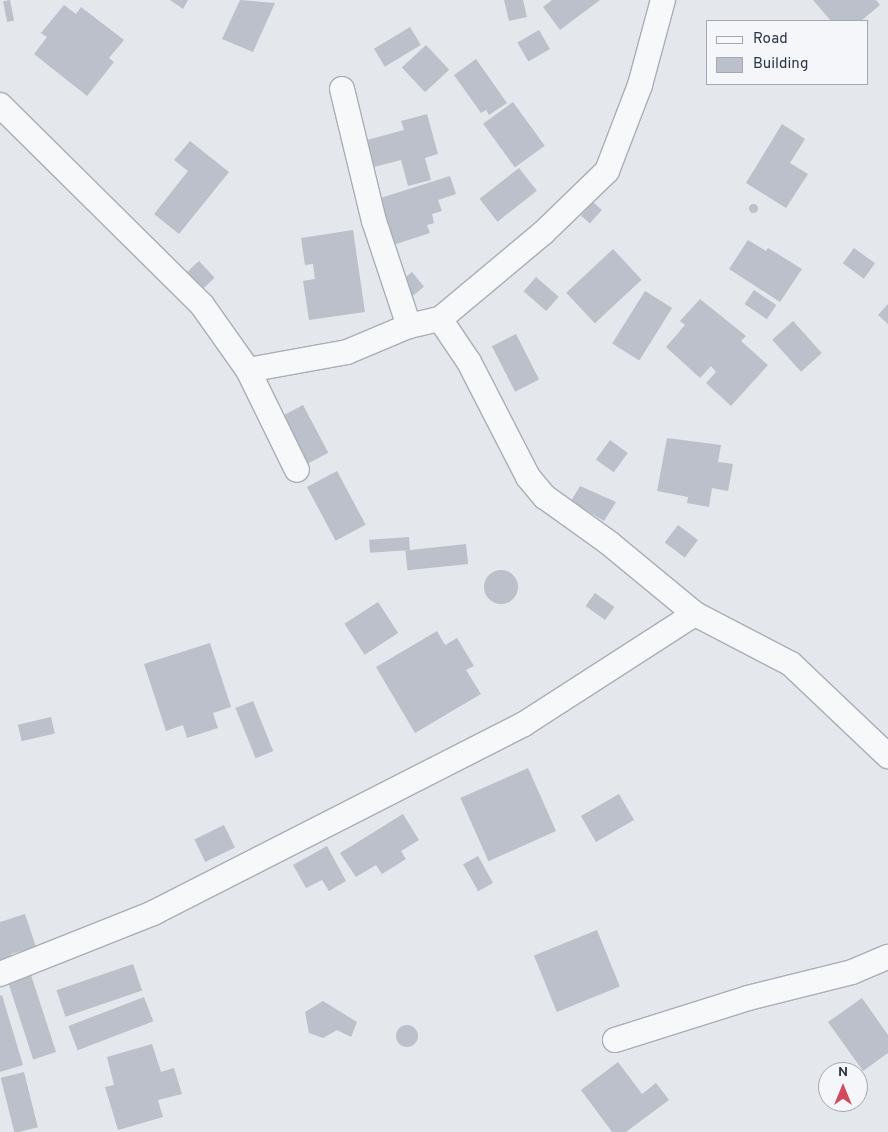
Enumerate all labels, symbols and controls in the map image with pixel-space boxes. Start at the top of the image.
legend [706,20,868,85]
text: Road [753,30,788,49]
text: Building [753,55,808,74]
north arrow [818,1062,868,1112]
text: N [838,1064,848,1081]

